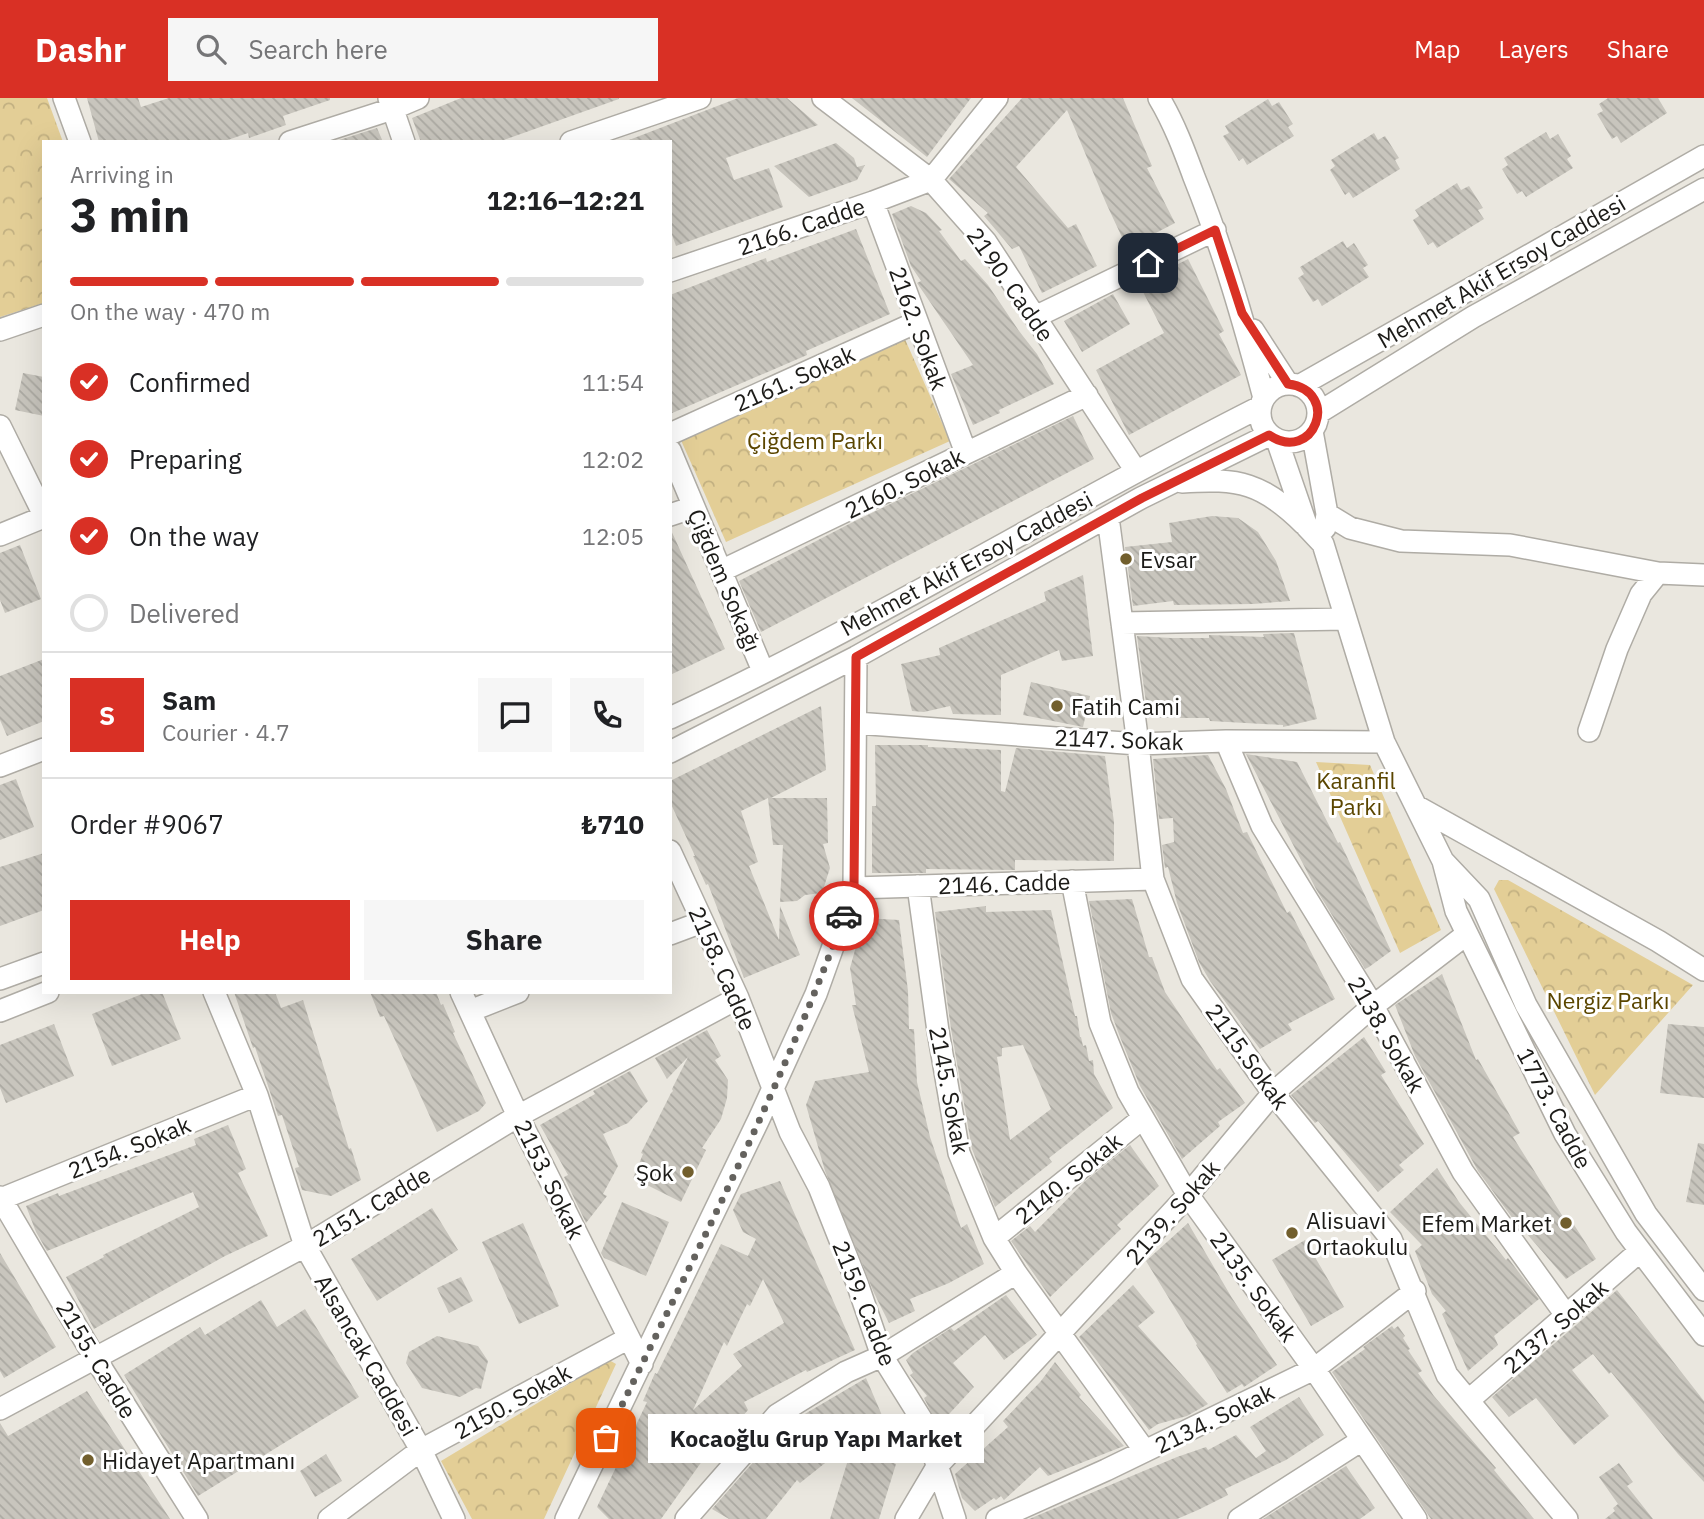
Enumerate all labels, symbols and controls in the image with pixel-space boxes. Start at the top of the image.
search box [168,18,658,81]
text: Dashr [35,28,126,71]
icon: search [192,30,230,68]
text: Search here [248,32,388,66]
text: Map [1414,33,1461,65]
text: Layers [1499,33,1569,65]
text: Share [1607,33,1669,65]
text: Arriving in [70,159,174,189]
text: 12:16–12:21 [487,183,644,217]
text: 3 min [70,185,190,245]
street label: Mehmet Akif Ersoy Caddesi [1372,188,1630,354]
street label: 2166. Cadde [733,190,869,262]
street label: 2190. Cadde [961,221,1061,347]
pin [1118,233,1178,293]
icon: home [1129,244,1167,282]
street label: 2162. Sokak [883,262,955,394]
text: On the way · 470 m [70,296,270,326]
street label: 2161. Sokak [729,338,859,418]
icon: check [70,363,108,401]
text: Confirmed [129,365,251,399]
text: 11:54 [582,367,644,397]
park label: Çiğdem Parkı [747,425,883,455]
icon: check [70,440,108,478]
street label: 2160. Sokak [839,441,969,525]
text: Preparing [129,442,242,476]
text: 12:02 [582,444,644,474]
street label: Mehmet Akif Ersoy Caddesi [835,484,1097,642]
street label: Çiğdem Sokağı [681,504,769,656]
icon: check [70,517,108,555]
text: On the way [129,519,259,553]
text: 12:05 [582,521,644,551]
place label: Evsar [1140,544,1197,574]
marker: Evsar [1118,551,1134,567]
text: Delivered [129,596,240,630]
button: chat [478,678,552,752]
button: phone [570,678,644,752]
text: Sam [162,683,216,717]
place label: Fatih Cami [1071,691,1180,721]
text: S [99,698,115,732]
marker: Fatih Cami [1049,698,1065,714]
text: Courier · 4.7 [162,717,290,747]
street label: 2147. Sokak [1054,722,1184,756]
park label: Karanfil Parkı [1316,765,1396,821]
text: Order #9067 [70,807,224,841]
text: ₺710 [581,807,644,841]
street label: 2146. Cadde [937,866,1071,900]
courier [809,881,879,951]
icon: car [825,897,863,935]
button: Help [70,900,350,980]
button: Share [364,900,644,980]
street label: 2158. Cadde [682,901,764,1035]
street label: 2138. Sokak [1342,970,1432,1098]
park label: Nergiz Parkı [1546,985,1670,1015]
street label: 2115.Sokak [1199,997,1297,1115]
street label: 2145. Sokak [923,1024,977,1156]
street label: 1773. Cadde [1511,1042,1599,1174]
street label: 2154. Sokak [63,1109,195,1185]
street label: 2153. Sokak [508,1114,592,1244]
street label: 2140. Sokak [1008,1126,1128,1230]
street label: 2139. Sokak [1118,1153,1226,1271]
place label: Şok [636,1157,674,1187]
street label: 2151. Cadde [306,1159,436,1253]
marker: Şok [680,1164,696,1180]
place label: Alisuavi Ortaokulu [1306,1205,1408,1261]
place label: Efem Market [1421,1208,1552,1238]
marker: Efem Market [1558,1215,1574,1231]
street label: 2135. Sokak [1204,1225,1304,1347]
marker: Alisuavi Ortaokulu [1284,1225,1300,1241]
street label: 2159. Cadde [826,1236,904,1370]
street label: Alsancak Caddesi [309,1269,425,1441]
street label: 2137. Sokak [1496,1272,1614,1380]
street label: 2155. Cadde [50,1294,144,1424]
street label: 2150. Sokak [448,1356,576,1446]
street label: 2134. Sokak [1149,1376,1279,1460]
pin [576,1408,636,1468]
callout: Kocaoğlu Grup Yapı Market [648,1414,984,1462]
icon: bag [587,1419,625,1457]
text: Kocaoğlu Grup Yapı Market [670,1423,962,1453]
place label: Hidayet Apartmanı [102,1445,295,1475]
marker: Hidayet Apartmanı [80,1452,96,1468]

